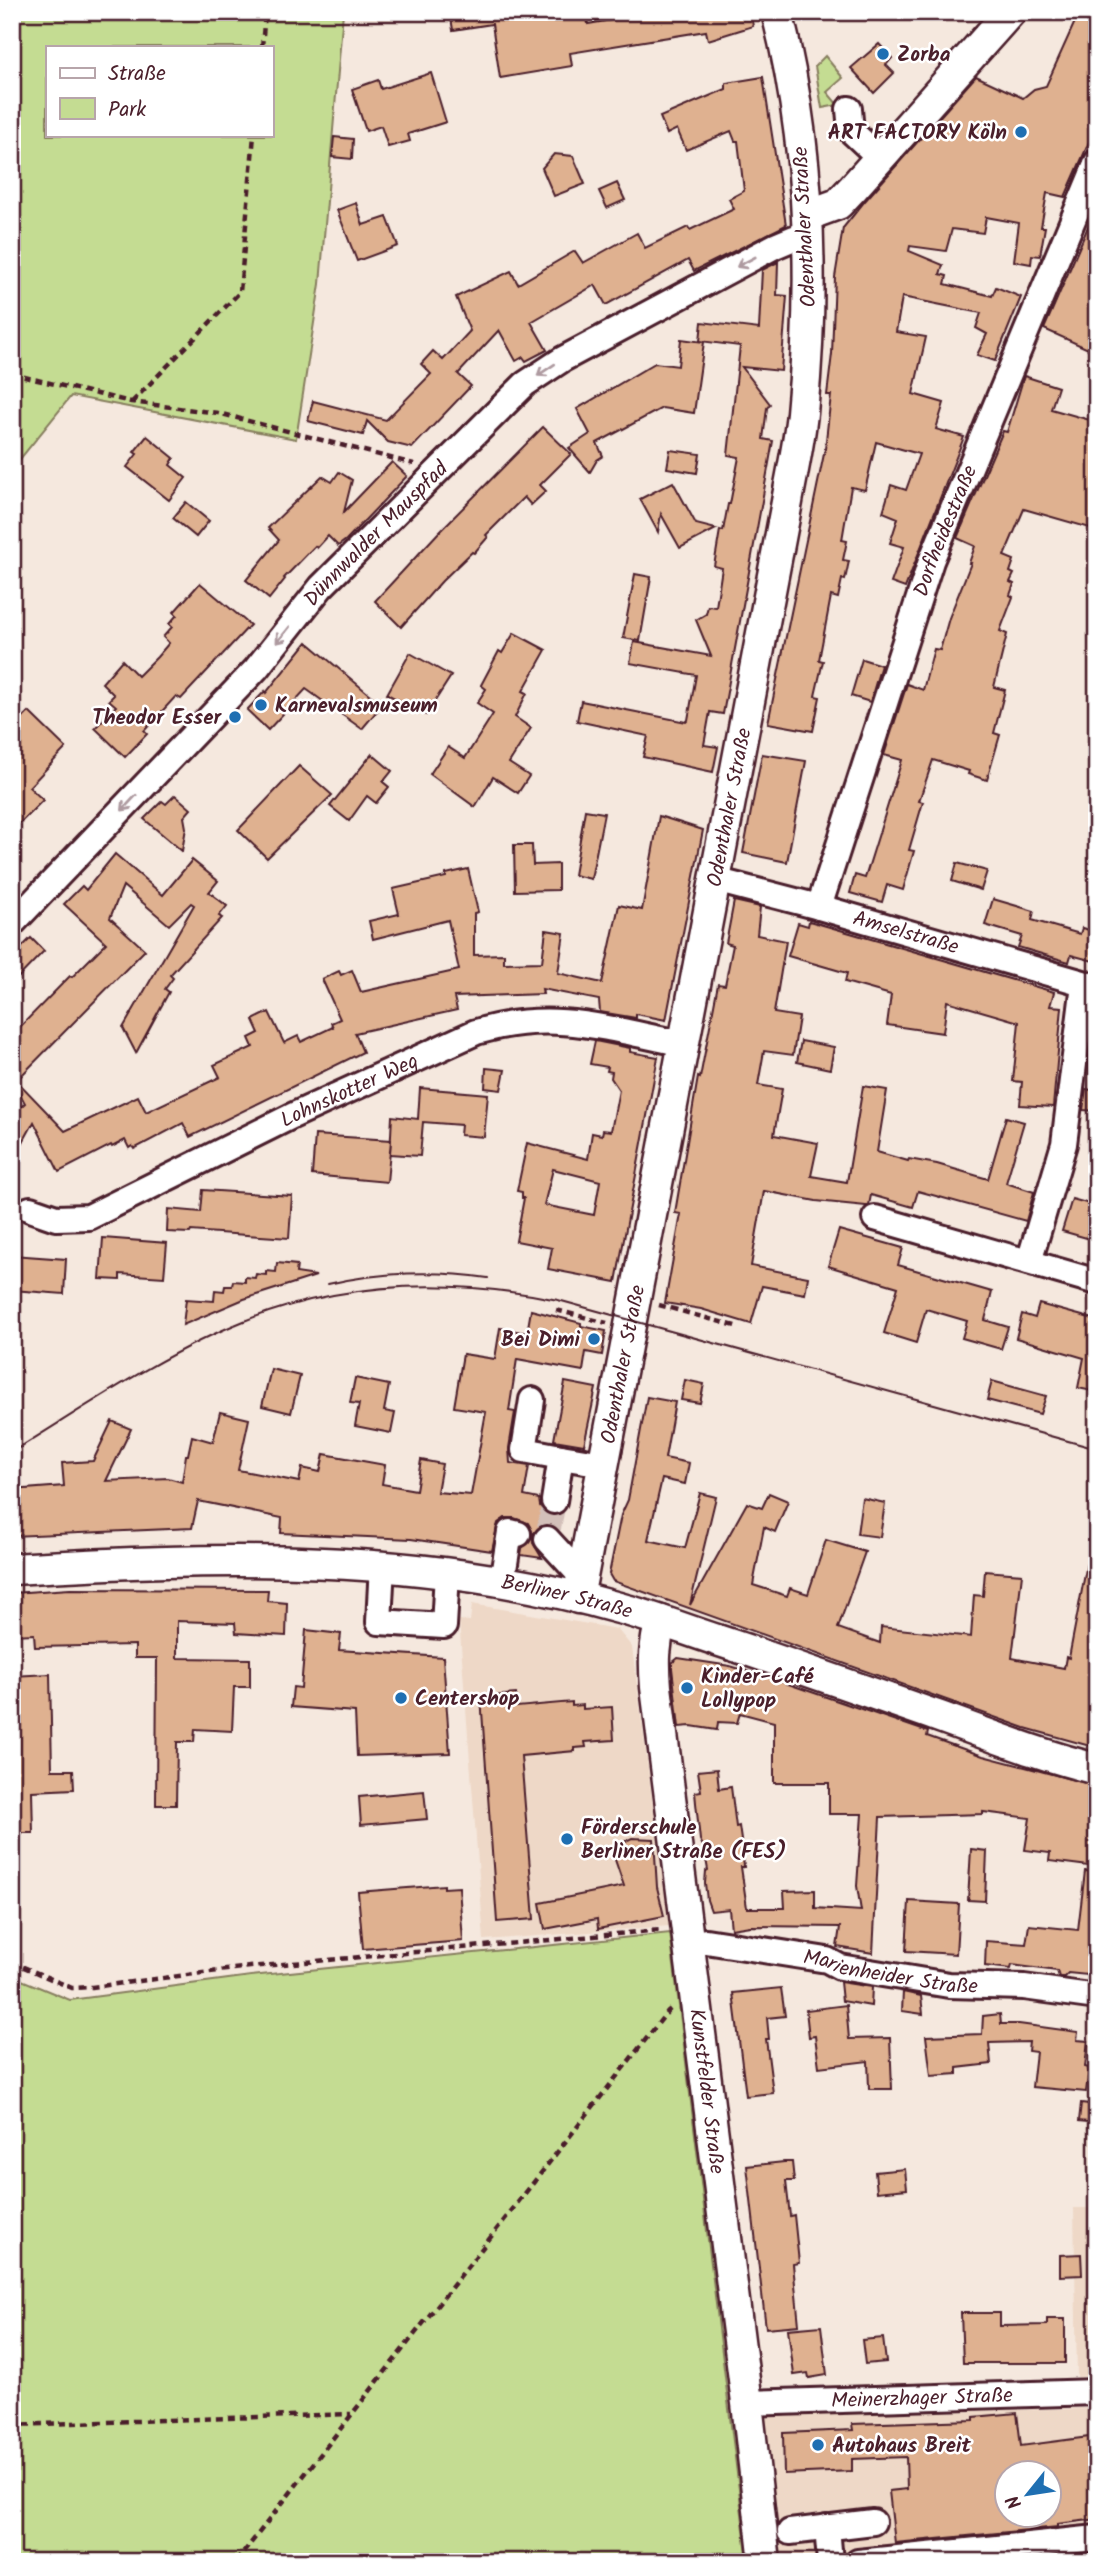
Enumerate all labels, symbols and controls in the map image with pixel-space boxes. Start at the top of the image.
place label: Zorba [897,39,951,72]
legend [46,46,273,136]
marker: Zorba [875,46,891,62]
text: Straße [108,58,166,91]
text: Park [108,94,146,127]
place label: ART FACTORY Köln [828,117,1007,150]
marker: ART FACTORY Köln [1013,124,1029,140]
street label: Odenthaler Straße [785,145,826,308]
one-way arrow [736,255,757,269]
one-way arrow [537,363,556,377]
street label: Dünnwalder Mauspfad [296,454,457,614]
street label: Dorfheidestraße [906,460,987,601]
one-way arrow [275,626,291,644]
place label: Karnevalsmuseum [275,690,438,723]
marker: Karnevalsmuseum [253,697,269,713]
place label: Theodor Esser [92,702,222,735]
marker: Theodor Esser [227,709,243,725]
street label: Odenthaler Straße [699,725,762,890]
one-way arrow [121,794,138,811]
street label: Amselstraße [849,903,963,965]
street label: Lohnskotter Weg [275,1045,424,1137]
street label: Odenthaler Straße [593,1282,655,1447]
place label: Bei Dimi [501,1324,581,1357]
marker: Bei Dimi [586,1331,602,1347]
street label: Berliner Straße [499,1567,637,1629]
place label: Kinder-Café Lollypop [701,1661,815,1718]
marker: Kinder-Café Lollypop [679,1680,695,1696]
place label: Centershop [415,1683,520,1716]
marker: Centershop [393,1690,409,1706]
place label: Förderschule Berliner Straße (FES) [581,1812,787,1869]
marker: Förderschule Berliner Straße (FES) [559,1831,575,1847]
street label: Marienheider Straße [801,1942,979,2004]
street label: Kunstfelder Straße [679,2007,733,2177]
street label: Meinerzhager Straße [831,2380,1014,2418]
place label: Autohaus Breit [832,2430,972,2463]
marker: Autohaus Breit [810,2437,826,2453]
north arrow [993,2458,1064,2528]
text: N [999,2489,1031,2514]

